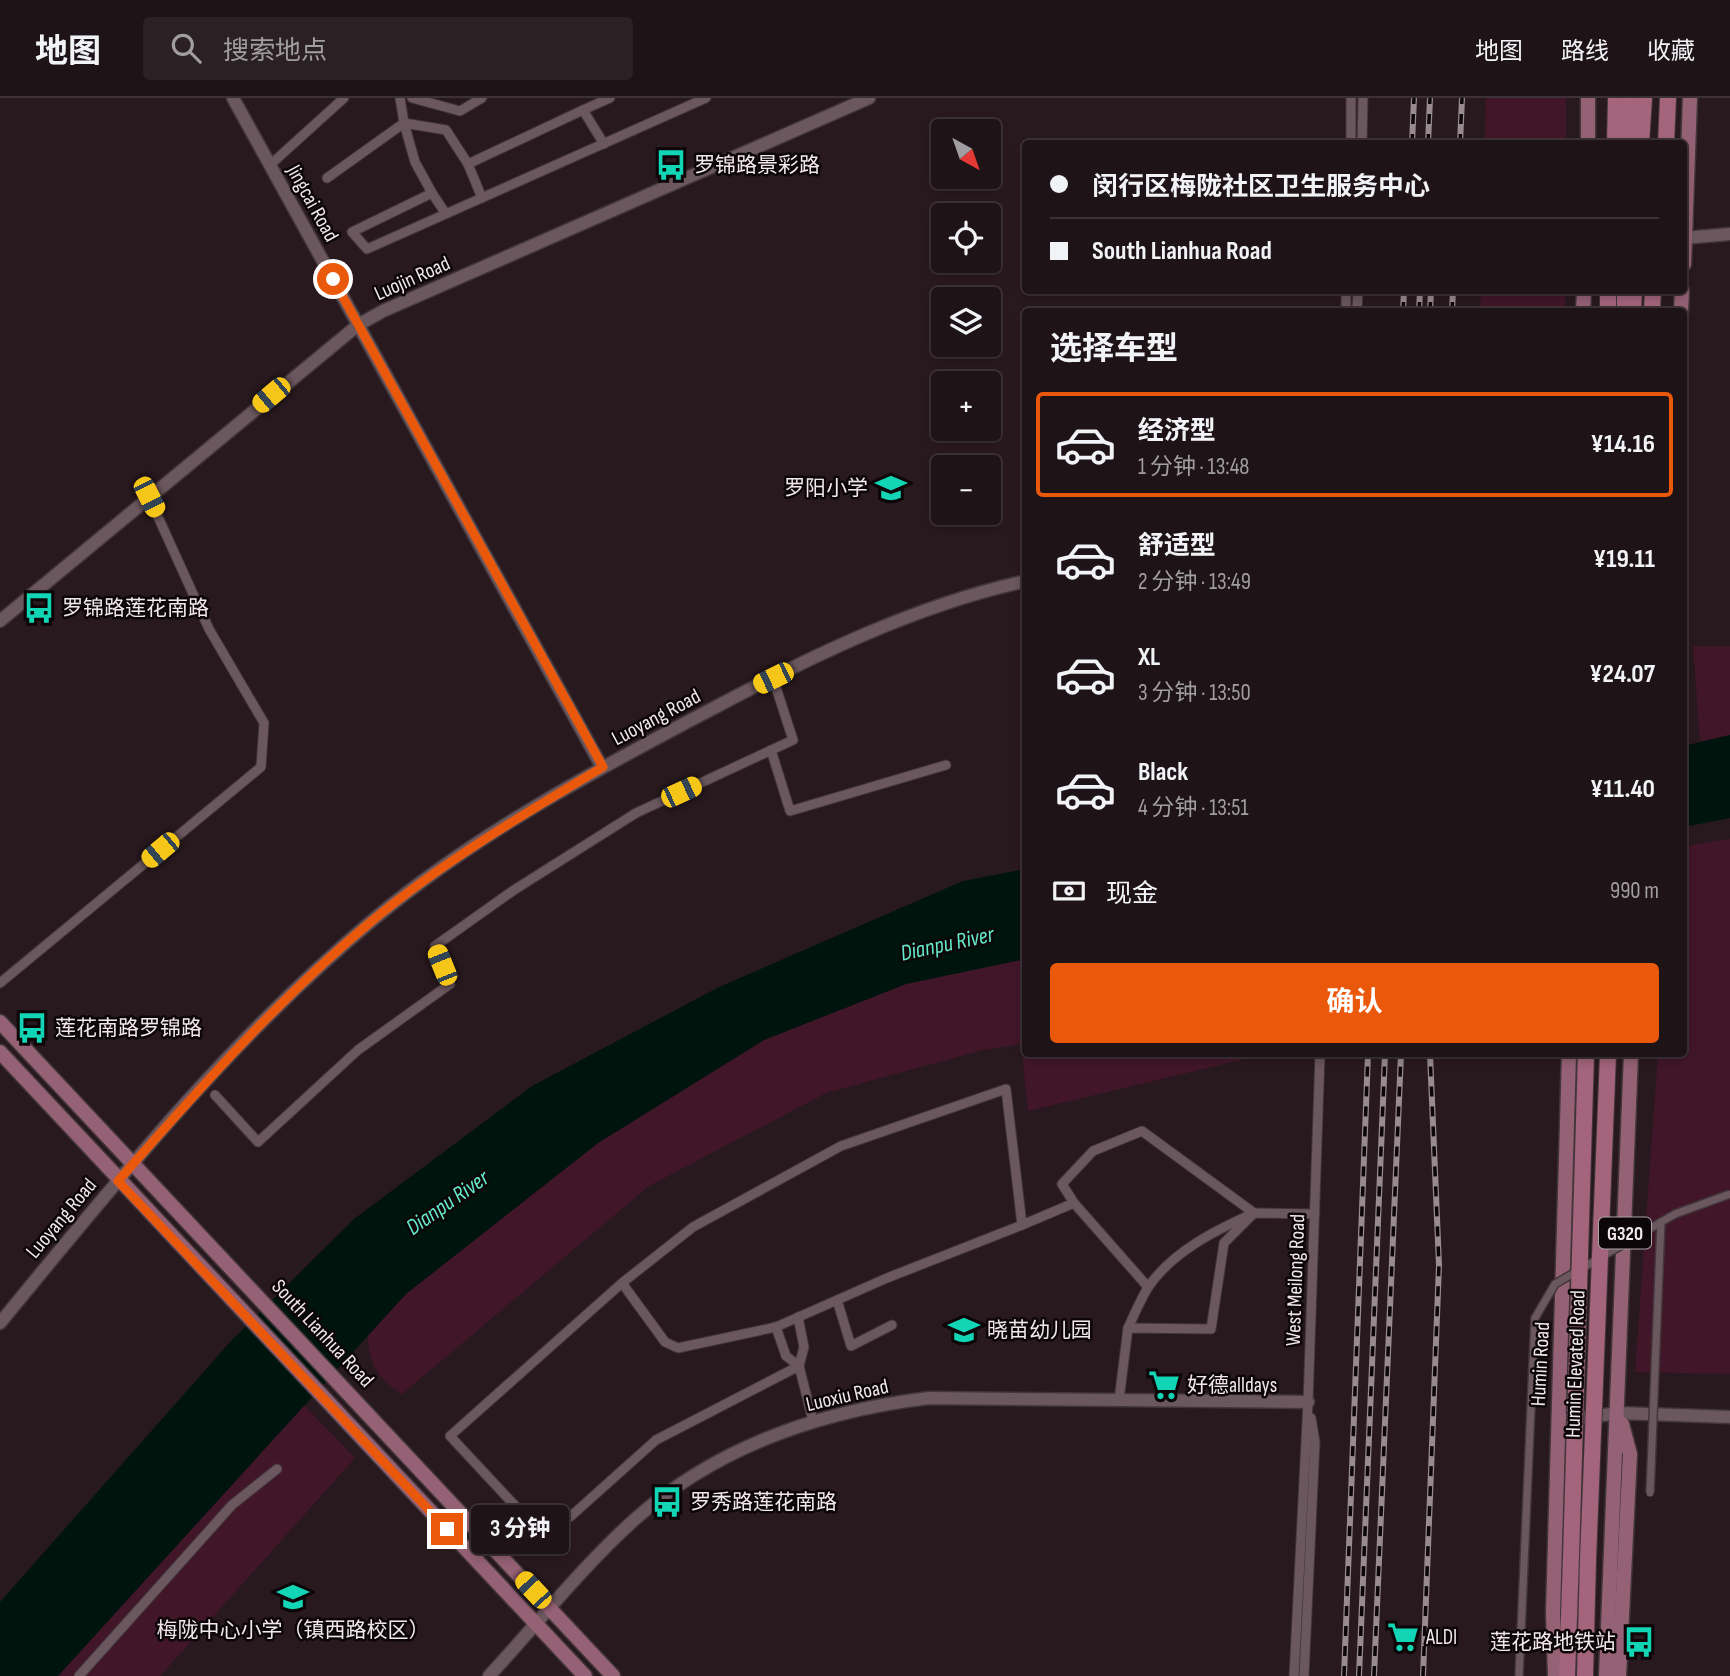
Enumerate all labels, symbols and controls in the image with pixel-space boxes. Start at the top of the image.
search box [143,17,633,80]
icon: search [167,29,205,67]
text: 地图 [35,32,101,72]
text: 搜索地点 [223,36,327,67]
text: 地图 [1475,37,1523,66]
text: 路线 [1561,37,1609,66]
text: 收藏 [1647,37,1695,66]
north arrow [931,119,1001,189]
map controls [931,119,1001,525]
bus stop icon: 罗锦路景彩路 [654,148,688,182]
place label: 罗锦路景彩路 [694,153,820,178]
street label: Jingcai Road [281,160,344,246]
text: 闵行区梅陇社区卫生服务中心 [1092,172,1430,203]
button: locate [931,203,1001,273]
text: South Lianhua Road [1092,236,1272,267]
street label: Luojin Road [370,251,454,306]
route start [317,263,349,295]
button: layers [931,287,1001,357]
text: 选择车型 [1050,330,1178,369]
button: + [931,371,1001,441]
car [249,373,294,417]
icon: car [1054,413,1117,476]
text: 经济型 [1138,416,1216,447]
text: ¥14.16 [1591,429,1655,460]
text: 1 分钟 · 13:48 [1138,453,1249,481]
button: − [931,455,1001,525]
school or university icon: 罗阳小学 [874,471,908,505]
car [131,474,168,520]
place label: 罗阳小学 [784,476,868,501]
icon: car [1054,528,1117,591]
text: 舒适型 [1138,531,1216,562]
text: ¥19.11 [1593,544,1655,575]
text: 2 分钟 · 13:49 [1138,568,1251,596]
bus stop icon: 罗锦路莲花南路 [22,591,56,625]
place label: 罗锦路莲花南路 [62,596,209,621]
text: XL [1138,642,1160,673]
icon: car [1054,643,1117,706]
car [750,659,797,697]
text: ¥24.07 [1589,659,1655,690]
text: 3 分钟 · 13:50 [1138,679,1251,707]
street label: Luoyang Road [608,684,705,751]
text: Black [1138,757,1188,788]
icon: car [1054,758,1117,821]
car [658,774,705,810]
text: ¥11.40 [1590,774,1655,805]
text: 4 分钟 · 13:51 [1138,794,1248,822]
car [138,828,183,872]
icon: cash [1050,872,1088,910]
text: 990 m [1610,877,1659,905]
text: 现金 [1106,879,1158,910]
water label: Dianpu River [898,920,998,968]
car [425,942,460,988]
button: 确认 [1050,963,1659,1043]
bus stop icon: 莲花南路罗锦路 [15,1011,49,1045]
place label: 莲花南路罗锦路 [55,1016,202,1041]
water label: Dianpu River [401,1163,496,1242]
street label: Luoyang Road [21,1173,102,1263]
street label: West Meilong Road [1281,1214,1310,1347]
road number: G320 [1599,1218,1651,1248]
street label: South Lianhua Road [266,1274,379,1392]
street label: Humin Elevated Road [1560,1290,1591,1438]
school or university icon: 晓苗幼儿园 [947,1313,981,1347]
place label: 晓苗幼儿园 [987,1318,1092,1343]
street label: Humin Road [1526,1321,1555,1407]
supermarket icon: 好德alldays [1147,1368,1181,1402]
place label: 好德alldays [1187,1373,1277,1398]
street label: Luoxiu Road [803,1374,891,1417]
bus stop icon: 罗秀路莲花南路 [650,1485,684,1519]
place label: 罗秀路莲花南路 [690,1490,837,1515]
callout: 3 分钟 [472,1504,570,1554]
route end [431,1513,463,1545]
text: 3 分钟 [490,1515,550,1543]
car [511,1567,556,1613]
school or university icon: 梅陇中心小学（镇西路校区） [276,1580,310,1614]
place label: 梅陇中心小学（镇西路校区） [157,1618,430,1643]
supermarket icon: ALDI [1386,1620,1420,1654]
place label: ALDI [1425,1625,1457,1650]
bus stop icon: 莲花路地铁站 [1622,1625,1656,1659]
place label: 莲花路地铁站 [1490,1630,1616,1655]

